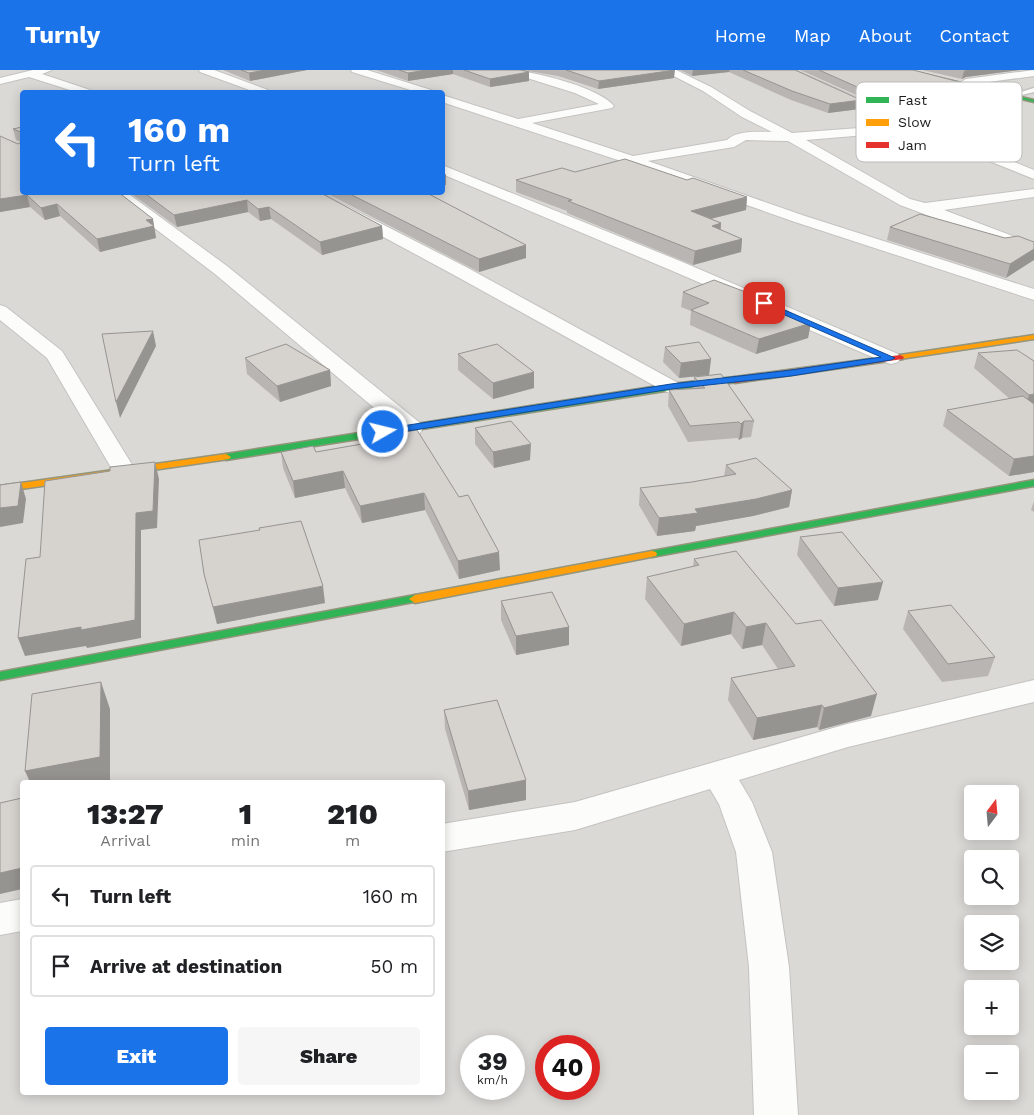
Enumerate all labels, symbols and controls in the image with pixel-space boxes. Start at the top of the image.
text: Turnly [25,21,100,49]
text: Home [715,25,766,46]
text: Map [794,25,831,46]
text: About [859,25,911,46]
text: Contact [939,25,1009,46]
legend [856,82,1022,162]
text: Fast [898,92,927,108]
text: 160 m [128,109,230,151]
icon: left [45,110,110,175]
text: Slow [898,114,931,130]
text: Jam [898,137,927,153]
text: Turn left [128,151,220,176]
pin [743,282,785,324]
icon: arrive [750,289,778,317]
position arrow [356,405,408,457]
north arrow [964,785,1019,840]
map controls [964,785,1019,1100]
text: 13:27 [87,796,164,831]
text: 1 [239,796,252,831]
text: 210 [327,796,378,831]
text: Arrival [100,831,150,850]
text: min [231,831,260,850]
text: m [345,831,360,850]
button: search [964,850,1019,905]
icon: left [47,882,75,910]
text: Turn left [90,885,171,908]
text: 160 m [363,885,418,908]
button: layers [964,915,1019,970]
icon: arrive [47,952,75,980]
text: Arrive at destination [90,955,282,978]
text: 50 m [371,955,418,978]
button: + [964,980,1019,1035]
button: Exit [45,1027,228,1085]
button: Share [238,1027,420,1085]
speed limit sign: 40 [535,1035,600,1100]
button: − [964,1045,1019,1100]
text: 39 [477,1047,508,1076]
text: km/h [477,1073,508,1087]

